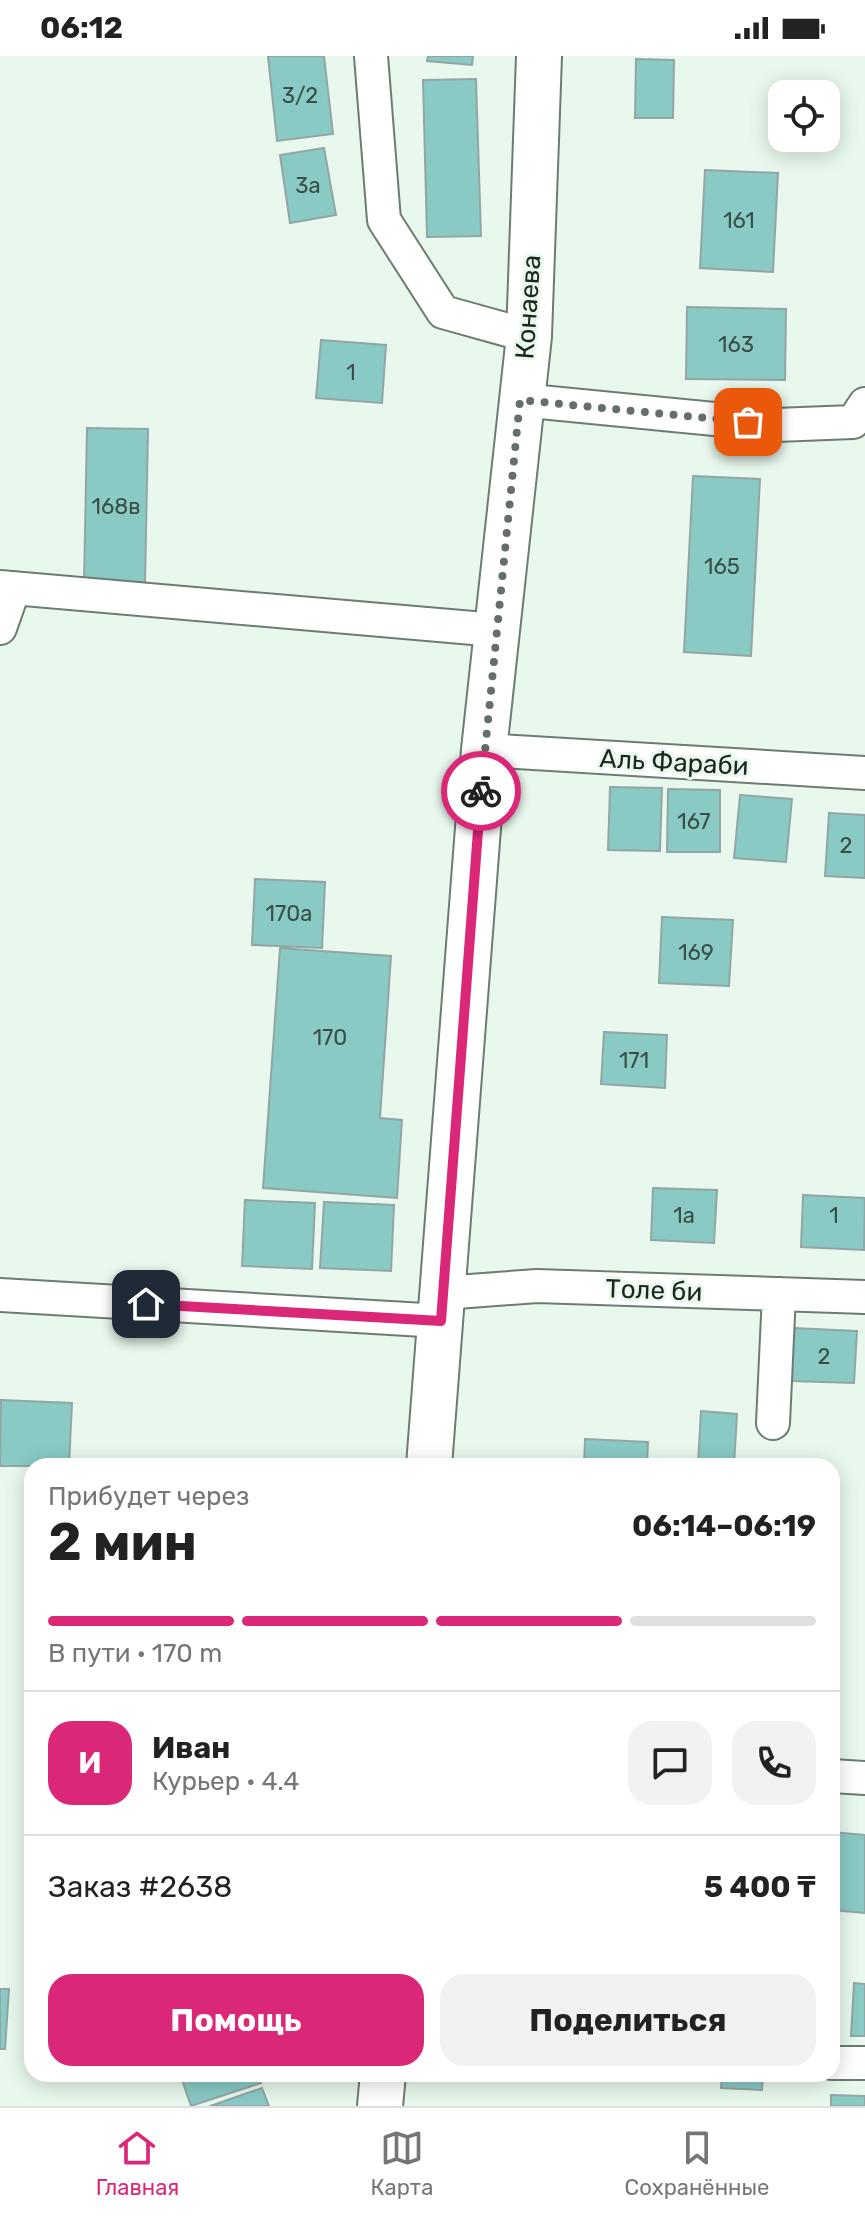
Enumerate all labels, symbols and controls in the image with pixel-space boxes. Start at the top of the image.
text: 06:12 [40,10,123,46]
map controls [768,80,840,152]
button: locate [768,80,840,152]
house number: 3/2 [282,82,318,109]
house number: 3а [295,172,321,199]
house number: 161 [723,207,755,234]
street label: Конаева [509,254,548,360]
house number: 163 [718,331,754,358]
house number: 1 [346,359,356,386]
pin [714,388,782,456]
icon: bag [726,400,770,444]
house number: 168в [91,493,141,520]
house number: 165 [704,553,740,580]
street label: Аль Фараби [599,743,749,782]
courier [441,751,521,831]
icon: bike [459,769,503,813]
house number: 167 [677,808,711,835]
house number: 2 [840,832,852,859]
house number: 170а [266,900,312,927]
house number: 169 [678,939,714,966]
house number: 170 [313,1024,347,1051]
house number: 171 [619,1047,649,1074]
house number: 1а [673,1202,695,1229]
house number: 1 [829,1202,839,1229]
pin [112,1270,180,1338]
street label: Толе би [605,1273,703,1308]
icon: home [124,1282,168,1326]
house number: 2 [818,1343,830,1370]
text: Прибудет через [48,1481,249,1512]
text: 06:14–06:19 [632,1508,816,1544]
text: 2 мин [48,1511,197,1573]
text: В пути · 170 m [48,1638,222,1669]
button: chat [628,1721,712,1805]
button: phone [732,1721,816,1805]
text: Иван [152,1730,230,1766]
text: И [78,1745,102,1781]
text: Курьер · 4.4 [152,1766,300,1797]
text: Заказ #2638 [48,1869,232,1905]
text: 5 400 ₸ [704,1869,816,1905]
button: Помощь [48,1974,424,2066]
button: Поделиться [440,1974,816,2066]
tab: Главная [96,2126,179,2201]
tab: Карта [371,2126,433,2201]
tab: Сохранённые [625,2126,769,2201]

